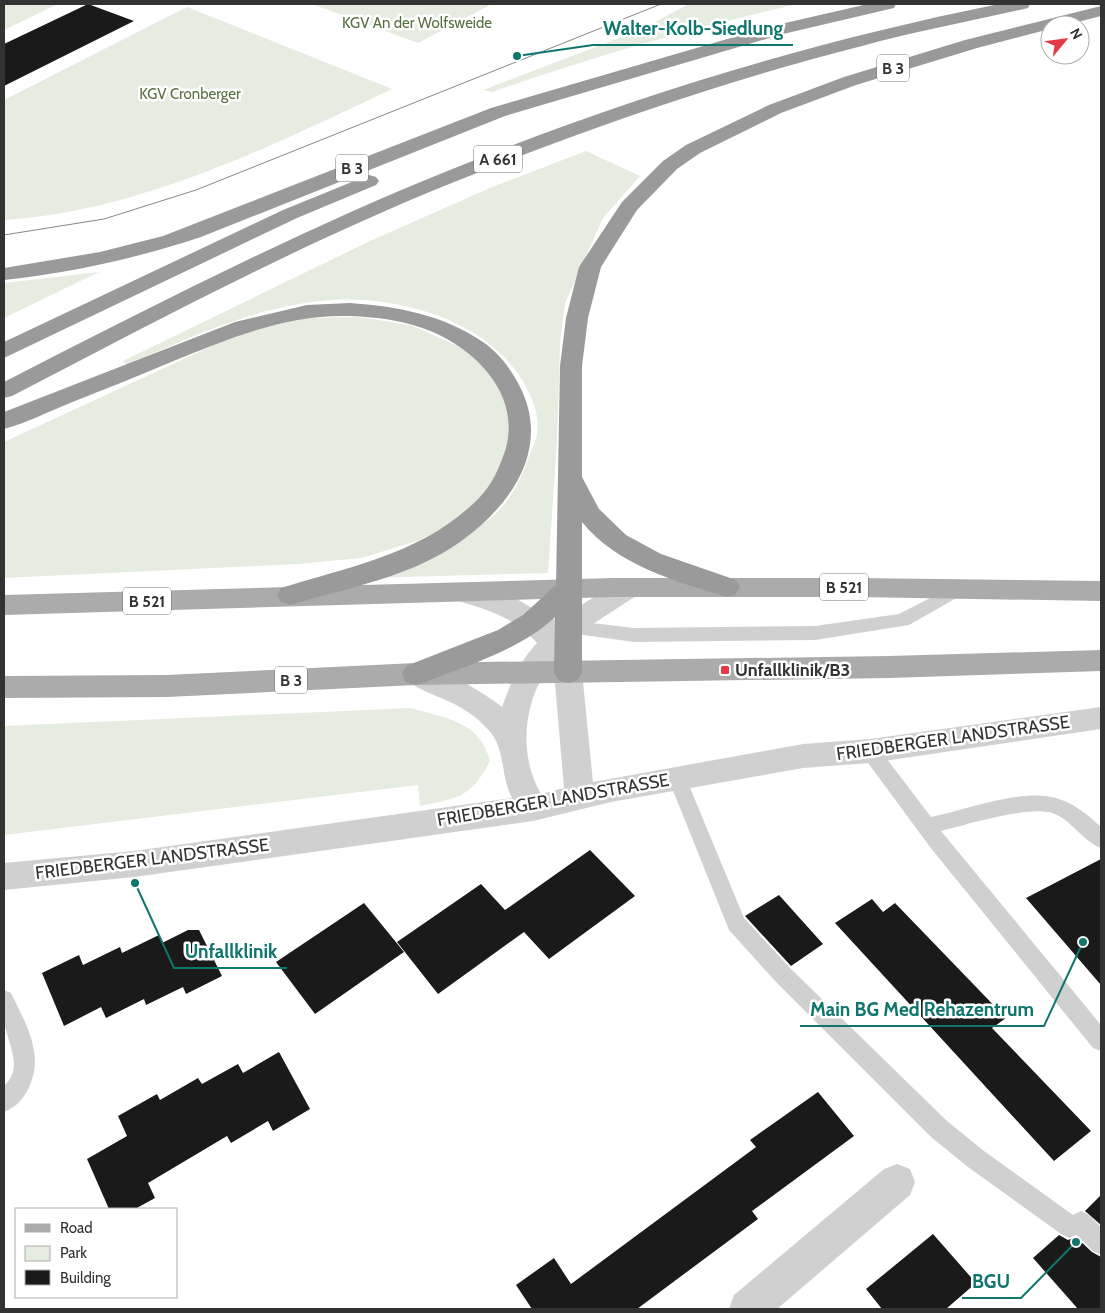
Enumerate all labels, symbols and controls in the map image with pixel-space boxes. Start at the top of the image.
callout: Walter-Kolb-Siedlung [593,11,793,45]
park label: KGV An der Wolfsweide [342,14,492,32]
north arrow [1040,15,1090,65]
text: Walter-Kolb-Siedlung [603,17,783,40]
text: N [1066,25,1087,42]
road number: B 3 [877,54,909,82]
park label: KGV Cronberger [139,85,241,103]
road number: A 661 [474,146,522,172]
road number: B 3 [336,154,368,182]
road number: B 521 [820,574,868,600]
road number: B 521 [123,588,171,614]
place label: Unfallklinik/B3 [735,659,850,681]
marker: Unfallklinik/B3 [719,664,731,676]
road number: B 3 [275,666,307,694]
street label: FRIEDBERGER LANDSTRASSE [835,711,1071,765]
street label: FRIEDBERGER LANDSTRASSE [435,769,671,831]
street label: FRIEDBERGER LANDSTRASSE [34,834,270,884]
callout: Unfallklinik [174,934,287,968]
text: Unfallklinik [185,940,278,963]
callout: Main BG Med Rehazentrum [800,992,1044,1026]
text: Main BG Med Rehazentrum [810,998,1034,1021]
legend [15,1208,178,1298]
text: Road [60,1219,93,1237]
text: Park [60,1244,87,1262]
callout: BGU [962,1264,1021,1298]
text: Building [60,1269,111,1287]
text: BGU [972,1270,1010,1293]

